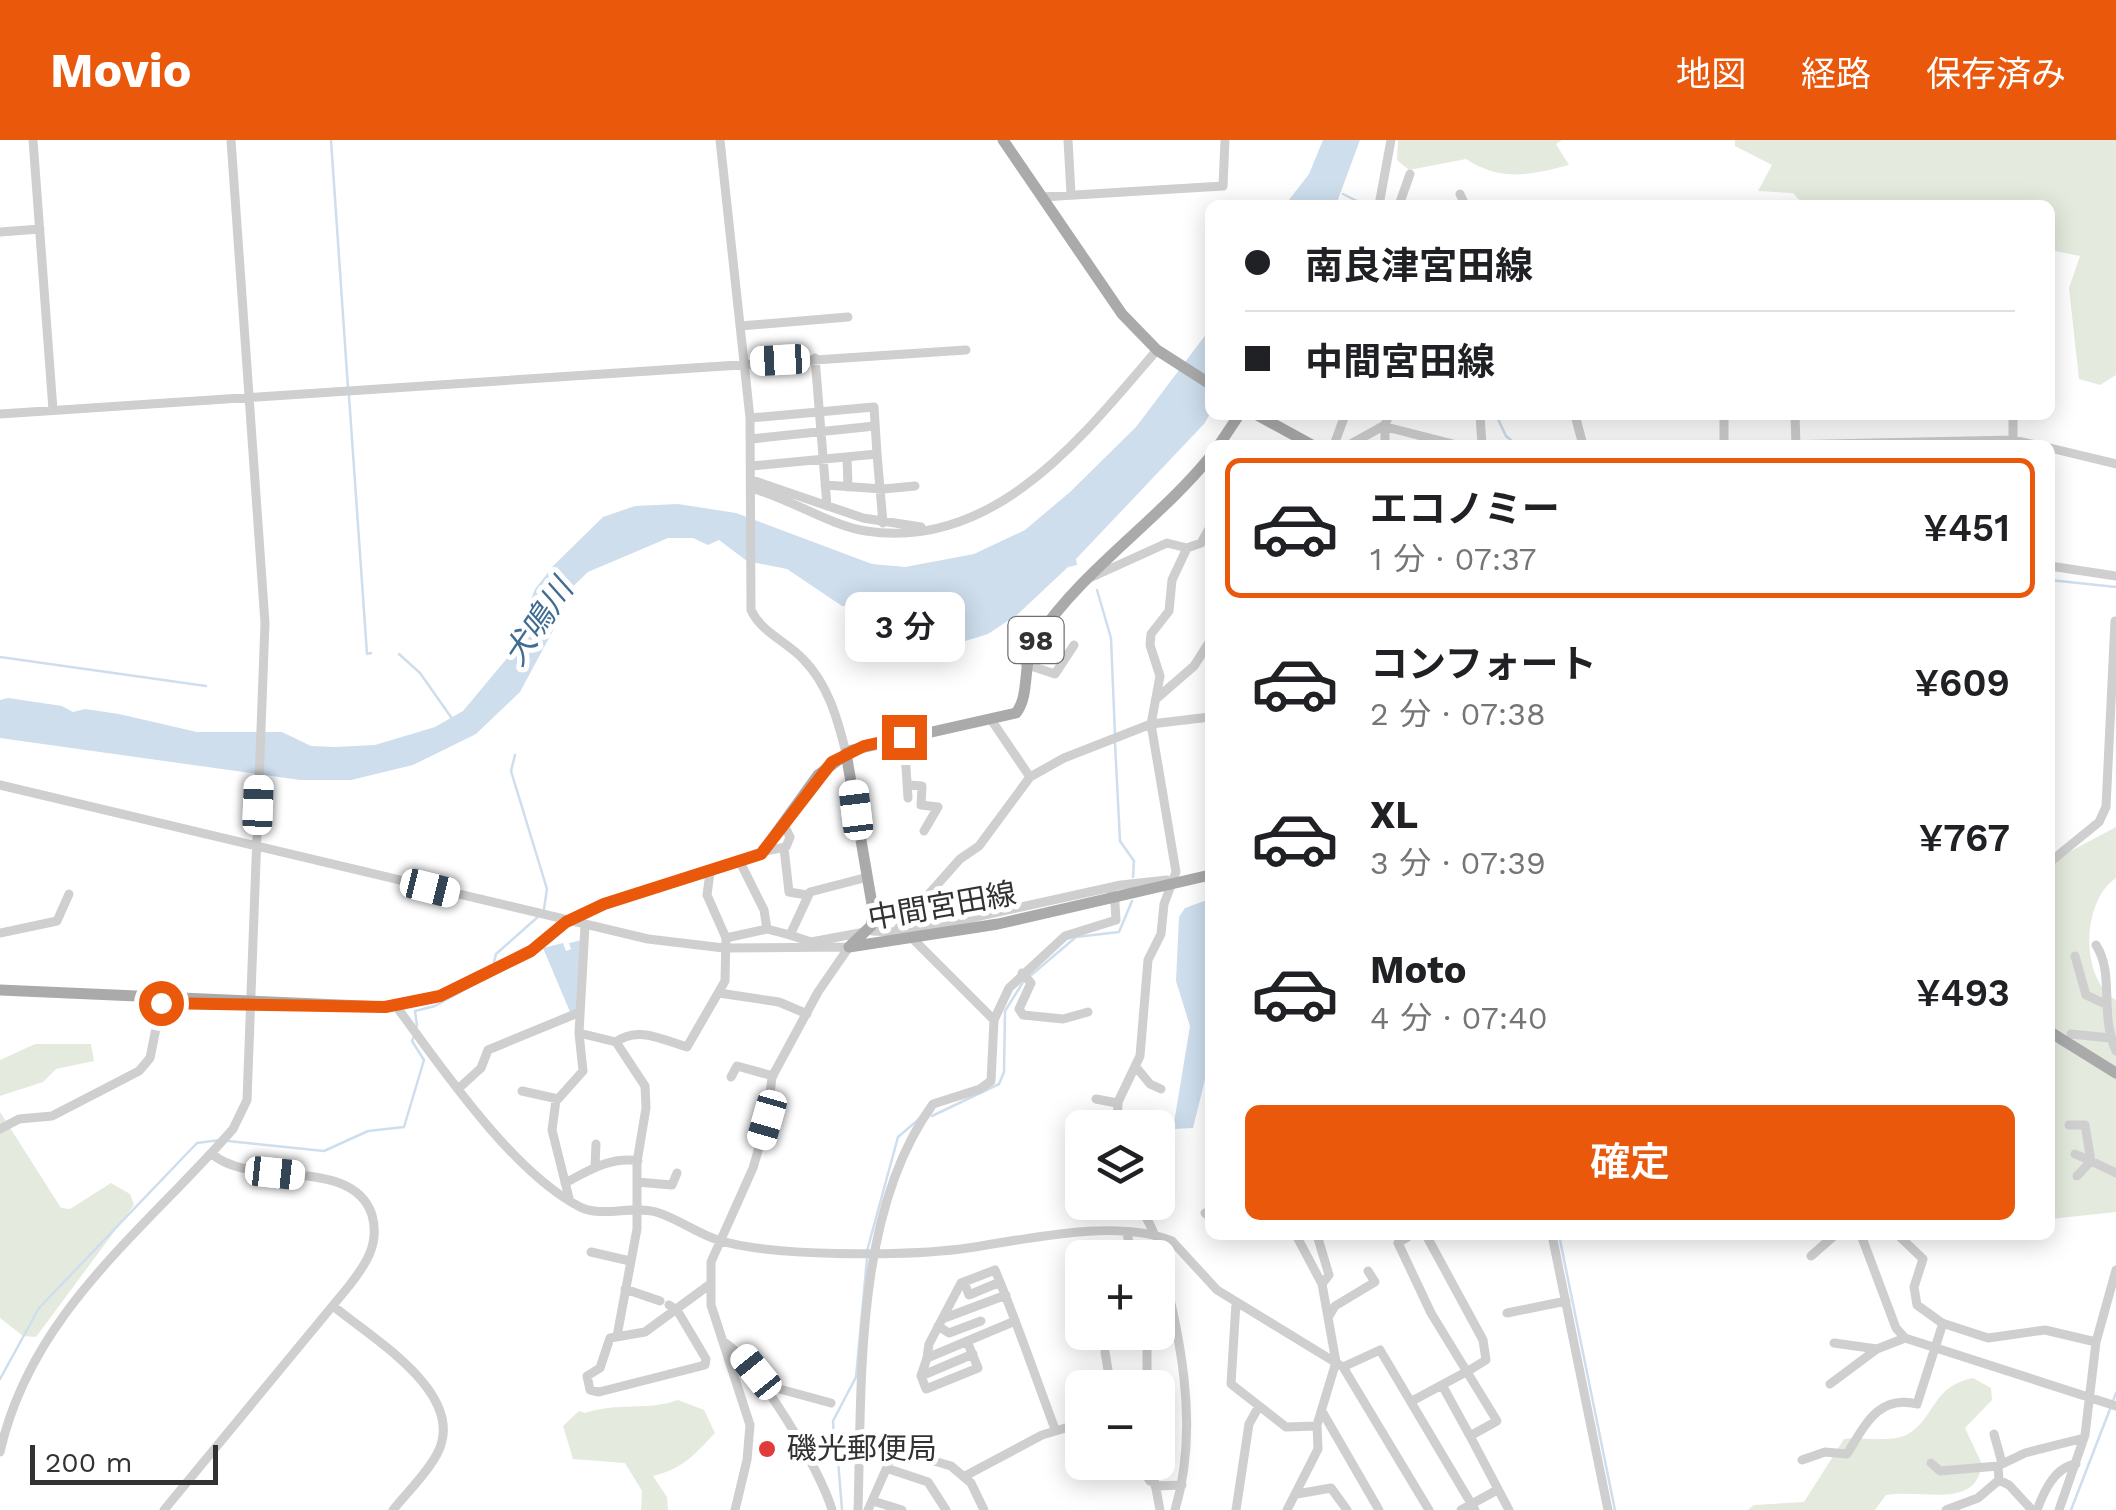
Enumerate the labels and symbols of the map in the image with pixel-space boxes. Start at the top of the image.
car [749,343,811,377]
water label: 犬鳴川 [495,569,582,672]
callout: 3 分 [844,592,964,662]
road number: 98 [1008,617,1064,663]
route end [882,715,927,760]
car [242,774,274,836]
car [837,778,875,842]
car [397,866,463,910]
street label: 中間宮田線 [865,875,1019,936]
route start [139,981,184,1026]
car [744,1087,790,1153]
car [244,1155,306,1191]
car [725,1339,787,1405]
place label: 磯光郵便局 [787,1431,937,1466]
marker: 磯光郵便局 [756,1438,778,1460]
scale bar [30,1440,218,1484]

